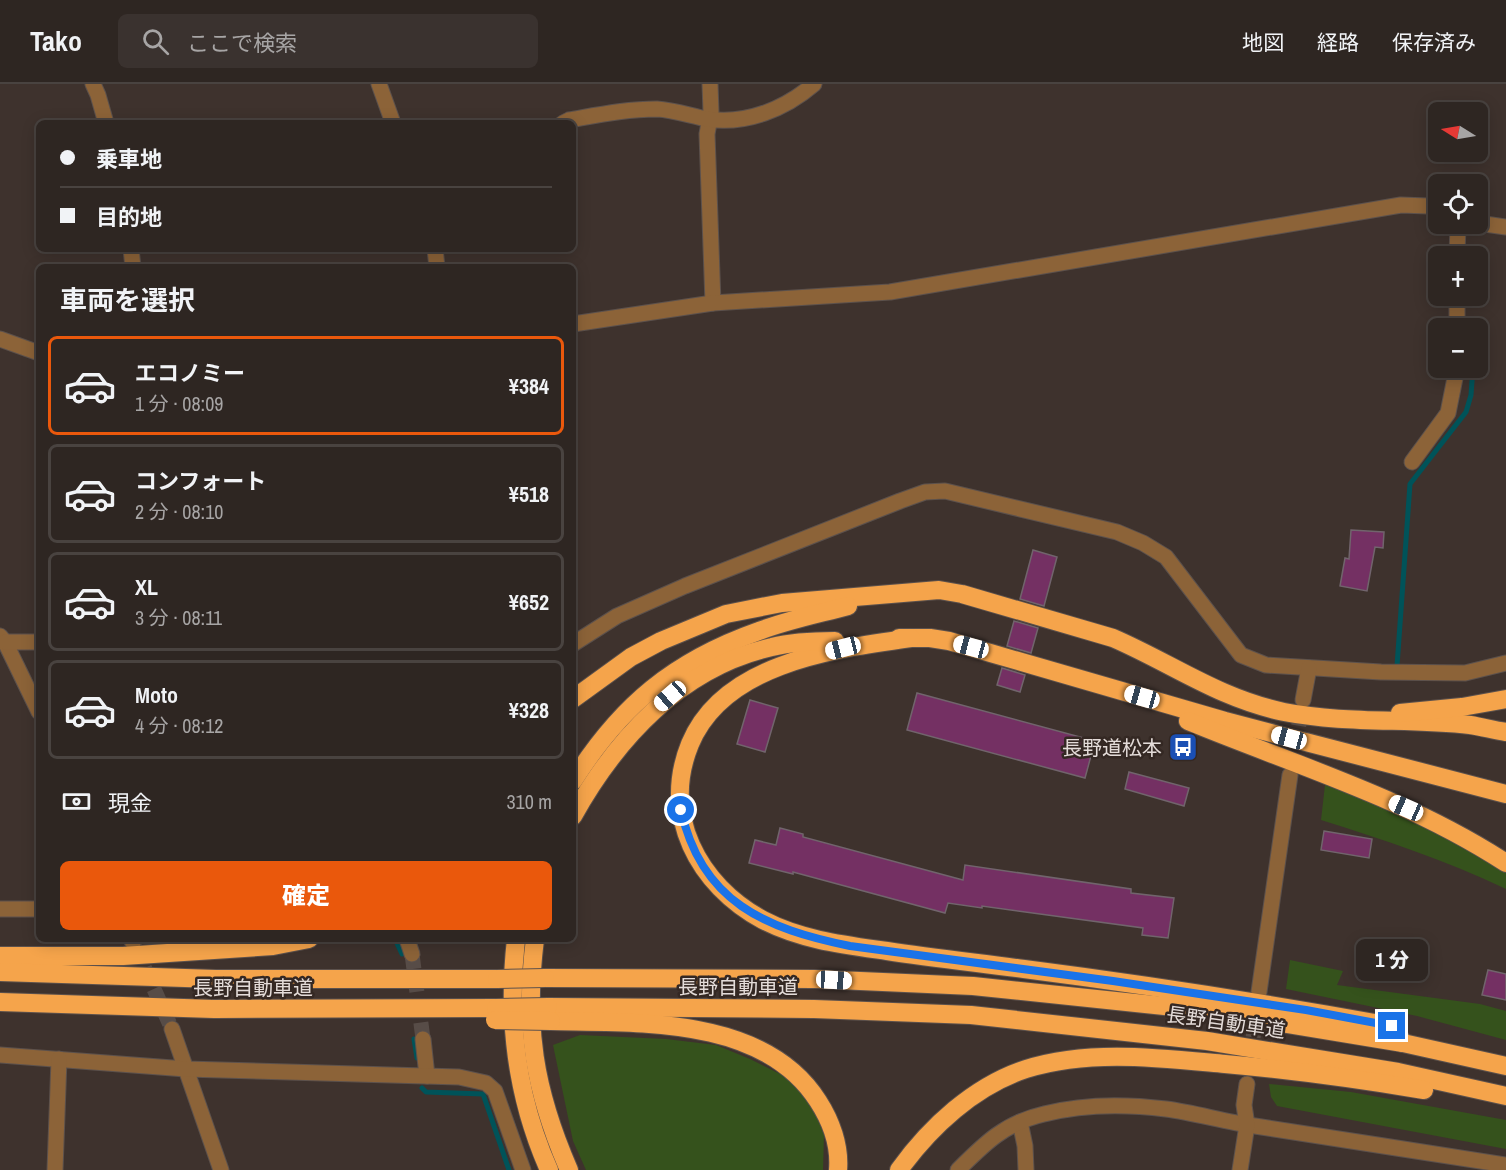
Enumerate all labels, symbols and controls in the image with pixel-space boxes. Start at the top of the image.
search box [118,14,538,68]
text: Tako [30,22,82,60]
icon: search [139,25,172,58]
text: ここで検索 [187,28,297,58]
text: 地図 [1242,28,1284,57]
text: 経路 [1317,28,1359,57]
text: 保存済み [1392,28,1476,57]
north arrow [1428,102,1488,162]
map controls [1428,102,1488,378]
text: 乗車地 [96,144,162,174]
button: locate [1428,174,1488,234]
text: 目的地 [96,202,162,232]
button: + [1428,246,1488,306]
text: 車両を選択 [60,282,195,318]
button: − [1428,318,1488,378]
text: エコノミー [135,358,245,388]
icon: car [63,359,117,413]
text: ¥384 [509,371,549,401]
text: 1 分 · 08:09 [135,390,223,417]
text: コンフォート [135,466,266,496]
icon: car [63,467,117,521]
text: ¥518 [509,479,549,509]
text: 2 分 · 08:10 [135,498,223,525]
text: XL [135,572,158,602]
icon: car [63,575,117,629]
text: ¥652 [509,587,549,617]
text: 3 分 · 08:11 [135,604,222,631]
car [951,634,991,660]
car [823,635,863,661]
car [651,677,689,715]
text: Moto [135,680,178,710]
icon: car [63,683,117,737]
car [1122,683,1162,711]
text: ¥328 [509,695,549,725]
text: 4 分 · 08:12 [135,712,223,739]
car [1269,725,1309,751]
bus stop icon: 長野道松本 [1167,731,1199,763]
place label: 長野道松本 [1062,734,1162,761]
icon: cash [60,785,93,818]
text: 現金 [108,788,152,818]
text: 310 m [506,788,552,815]
car [1386,792,1426,824]
route start [667,796,694,823]
button: 確定 [60,861,552,930]
callout: 1 分 [1356,939,1428,981]
text: 1 分 [1375,946,1409,973]
car [816,970,852,990]
street label: 長野自動車道 [678,973,798,1000]
street label: 長野自動車道 [193,974,313,1001]
street label: 長野自動車道 [1165,1000,1287,1044]
route end [1378,1012,1405,1039]

